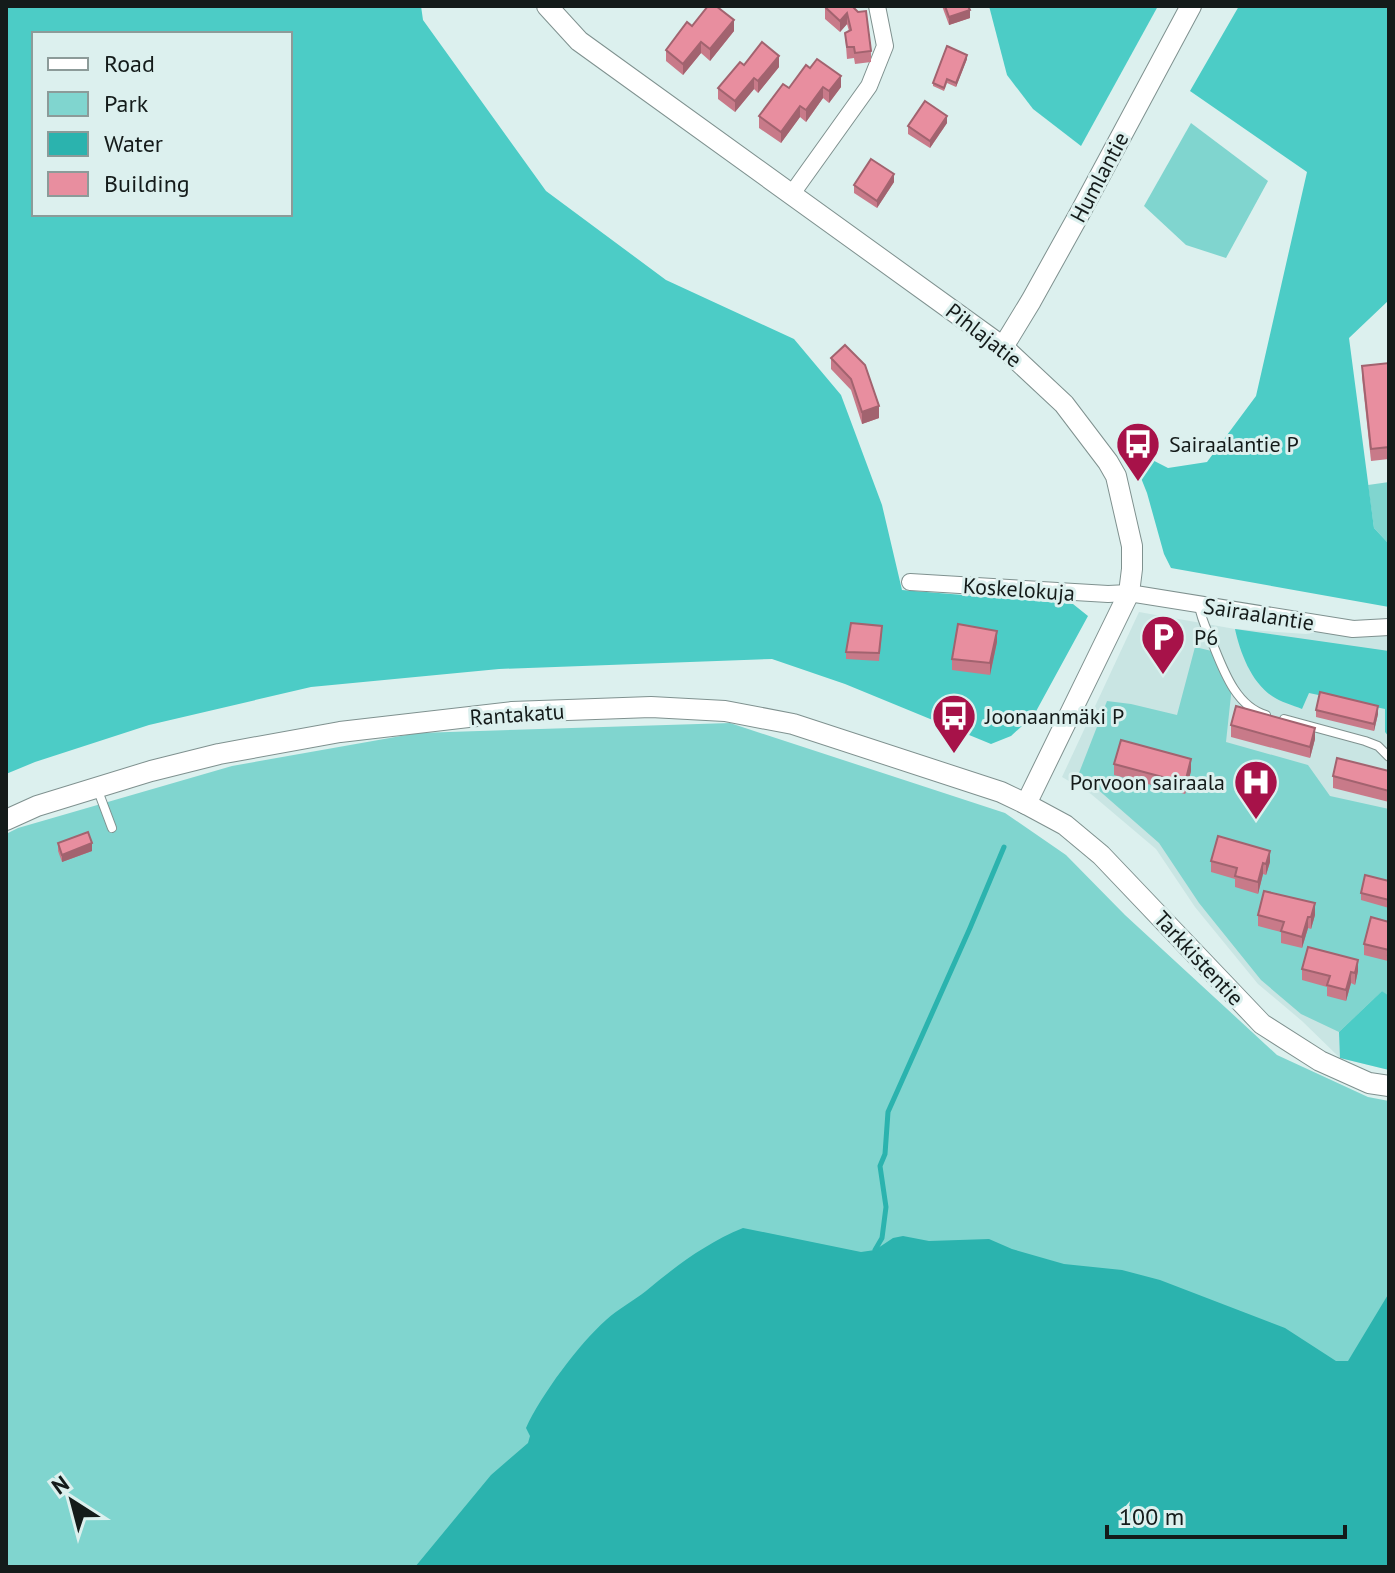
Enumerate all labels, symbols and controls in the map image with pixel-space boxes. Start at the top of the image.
legend [32,32,292,216]
text: Road [104,48,155,79]
text: Park [104,88,149,119]
street label: Humlantie [1064,127,1134,227]
text: Water [104,128,163,159]
text: Building [104,168,190,199]
street label: Pihlajatie [940,297,1028,373]
bus stop icon: Sairaalantie P [1114,420,1162,483]
place label: Sairaalantie P [1169,430,1299,458]
street label: Koskelokuja [962,571,1076,607]
street label: Sairaalantie [1202,591,1316,637]
parking icon: P6 [1139,613,1187,676]
place label: P6 [1194,623,1218,651]
bus stop icon: Joonaanmäki P [930,692,978,755]
street label: Rantakatu [469,697,565,731]
place label: Joonaanmäki P [984,702,1124,730]
hospital icon: Porvoon sairaala [1232,758,1280,821]
place label: Porvoon sairaala [1070,768,1225,796]
street label: Tarkkistentie [1148,905,1250,1011]
north arrow [32,1461,112,1541]
text: N [46,1469,74,1500]
scale bar [1107,1489,1345,1539]
text: 100 m [1119,1501,1184,1532]

